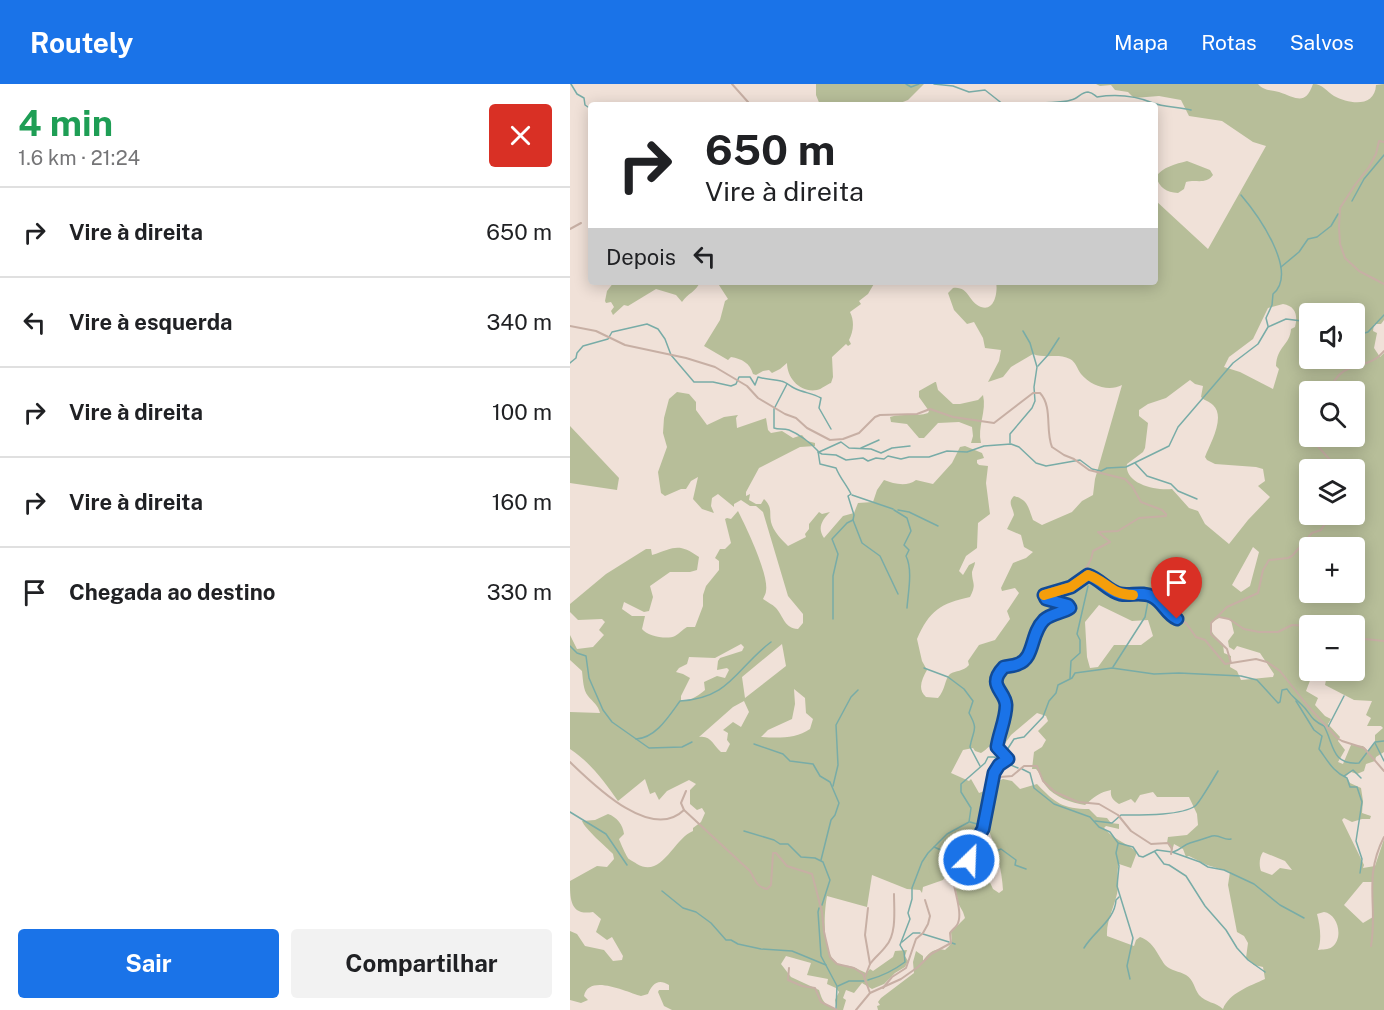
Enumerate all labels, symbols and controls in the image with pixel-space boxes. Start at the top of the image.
text: Routely [30,26,133,59]
text: Mapa [1114,30,1168,55]
text: Rotas [1201,30,1257,55]
text: Salvos [1290,30,1354,55]
text: 4 min [18,102,113,144]
button: close [489,104,552,167]
text: 650 m [705,125,835,174]
icon: right [606,126,684,204]
text: 1.6 km · 21:24 [18,146,140,170]
text: Vire à direita [705,175,864,207]
icon: right [18,216,51,249]
text: Vire à direita [69,219,203,245]
text: 650 m [486,219,552,245]
icon: left [688,240,721,273]
text: Depois [606,244,676,270]
map controls [1299,303,1365,681]
button: sound [1299,303,1365,369]
icon: left [18,306,51,339]
text: Vire à esquerda [69,309,233,335]
text: 340 m [487,309,552,335]
button: search [1299,381,1365,447]
icon: right [18,396,51,429]
text: Vire à direita [69,399,203,425]
text: 100 m [492,399,552,425]
button: layers [1299,459,1365,525]
icon: right [18,486,51,519]
text: Vire à direita [69,489,203,515]
text: 160 m [492,489,552,515]
button: + [1299,537,1365,603]
pin [1151,557,1202,619]
icon: arrive [1160,566,1193,599]
icon: arrive [18,576,51,609]
text: Chegada ao destino [69,579,275,605]
text: 330 m [487,579,552,605]
button: − [1299,615,1365,681]
position arrow [937,828,1001,892]
button: Sair [18,929,279,998]
button: Compartilhar [291,929,552,998]

